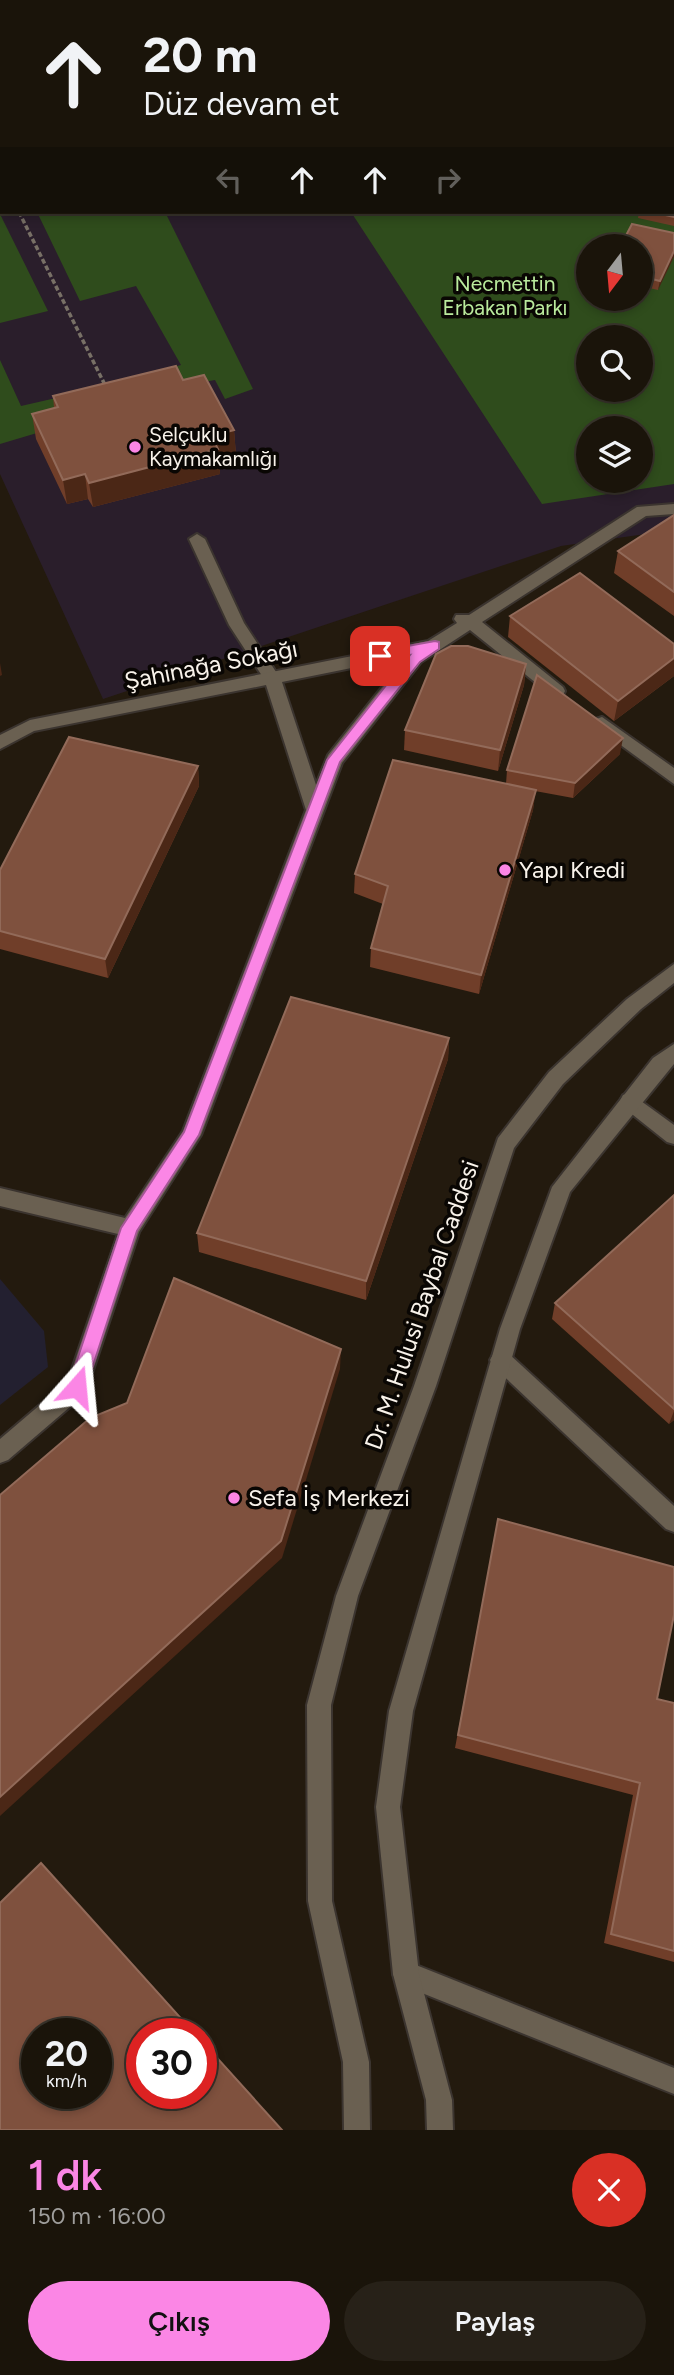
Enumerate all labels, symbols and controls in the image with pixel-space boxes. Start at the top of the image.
text: 20 m [143,25,258,84]
icon: ahead [28,28,119,119]
text: Düz devam et [143,85,340,123]
icon: left [210,161,248,199]
icon: ahead [283,161,321,199]
icon: ahead [356,161,394,199]
icon: right [429,161,467,199]
north arrow [576,234,653,312]
map controls [576,234,653,493]
park label: Necmettin Erbakan Parkı [443,271,567,320]
button: search [576,325,653,402]
button: layers [576,416,653,493]
place label: Selçuklu Kaymakamlığı [149,422,277,471]
marker: Selçuklu Kaymakamlığı [127,439,143,455]
pin [350,626,410,686]
street label: Şahinağa Sokağı [122,634,300,696]
icon: arrive [361,637,399,675]
place label: Yapı Kredi [519,855,625,884]
marker: Yapı Kredi [497,862,513,878]
street label: Dr. M. Hulusi Baybal Caddesi [358,1156,485,1453]
position arrow [40,1350,114,1424]
place label: Sefa İş Merkezi [248,1483,410,1512]
marker: Sefa İş Merkezi [226,1490,242,1506]
speed limit sign: 30 [126,2018,217,2109]
text: 20 [45,2033,88,2075]
text: km/h [46,2070,87,2092]
text: 1 dk [28,2150,102,2201]
button: close [572,2153,646,2227]
text: 150 m · 16:00 [28,2202,166,2230]
button: Çıkış [28,2281,330,2361]
button: Paylaş [344,2281,646,2361]

